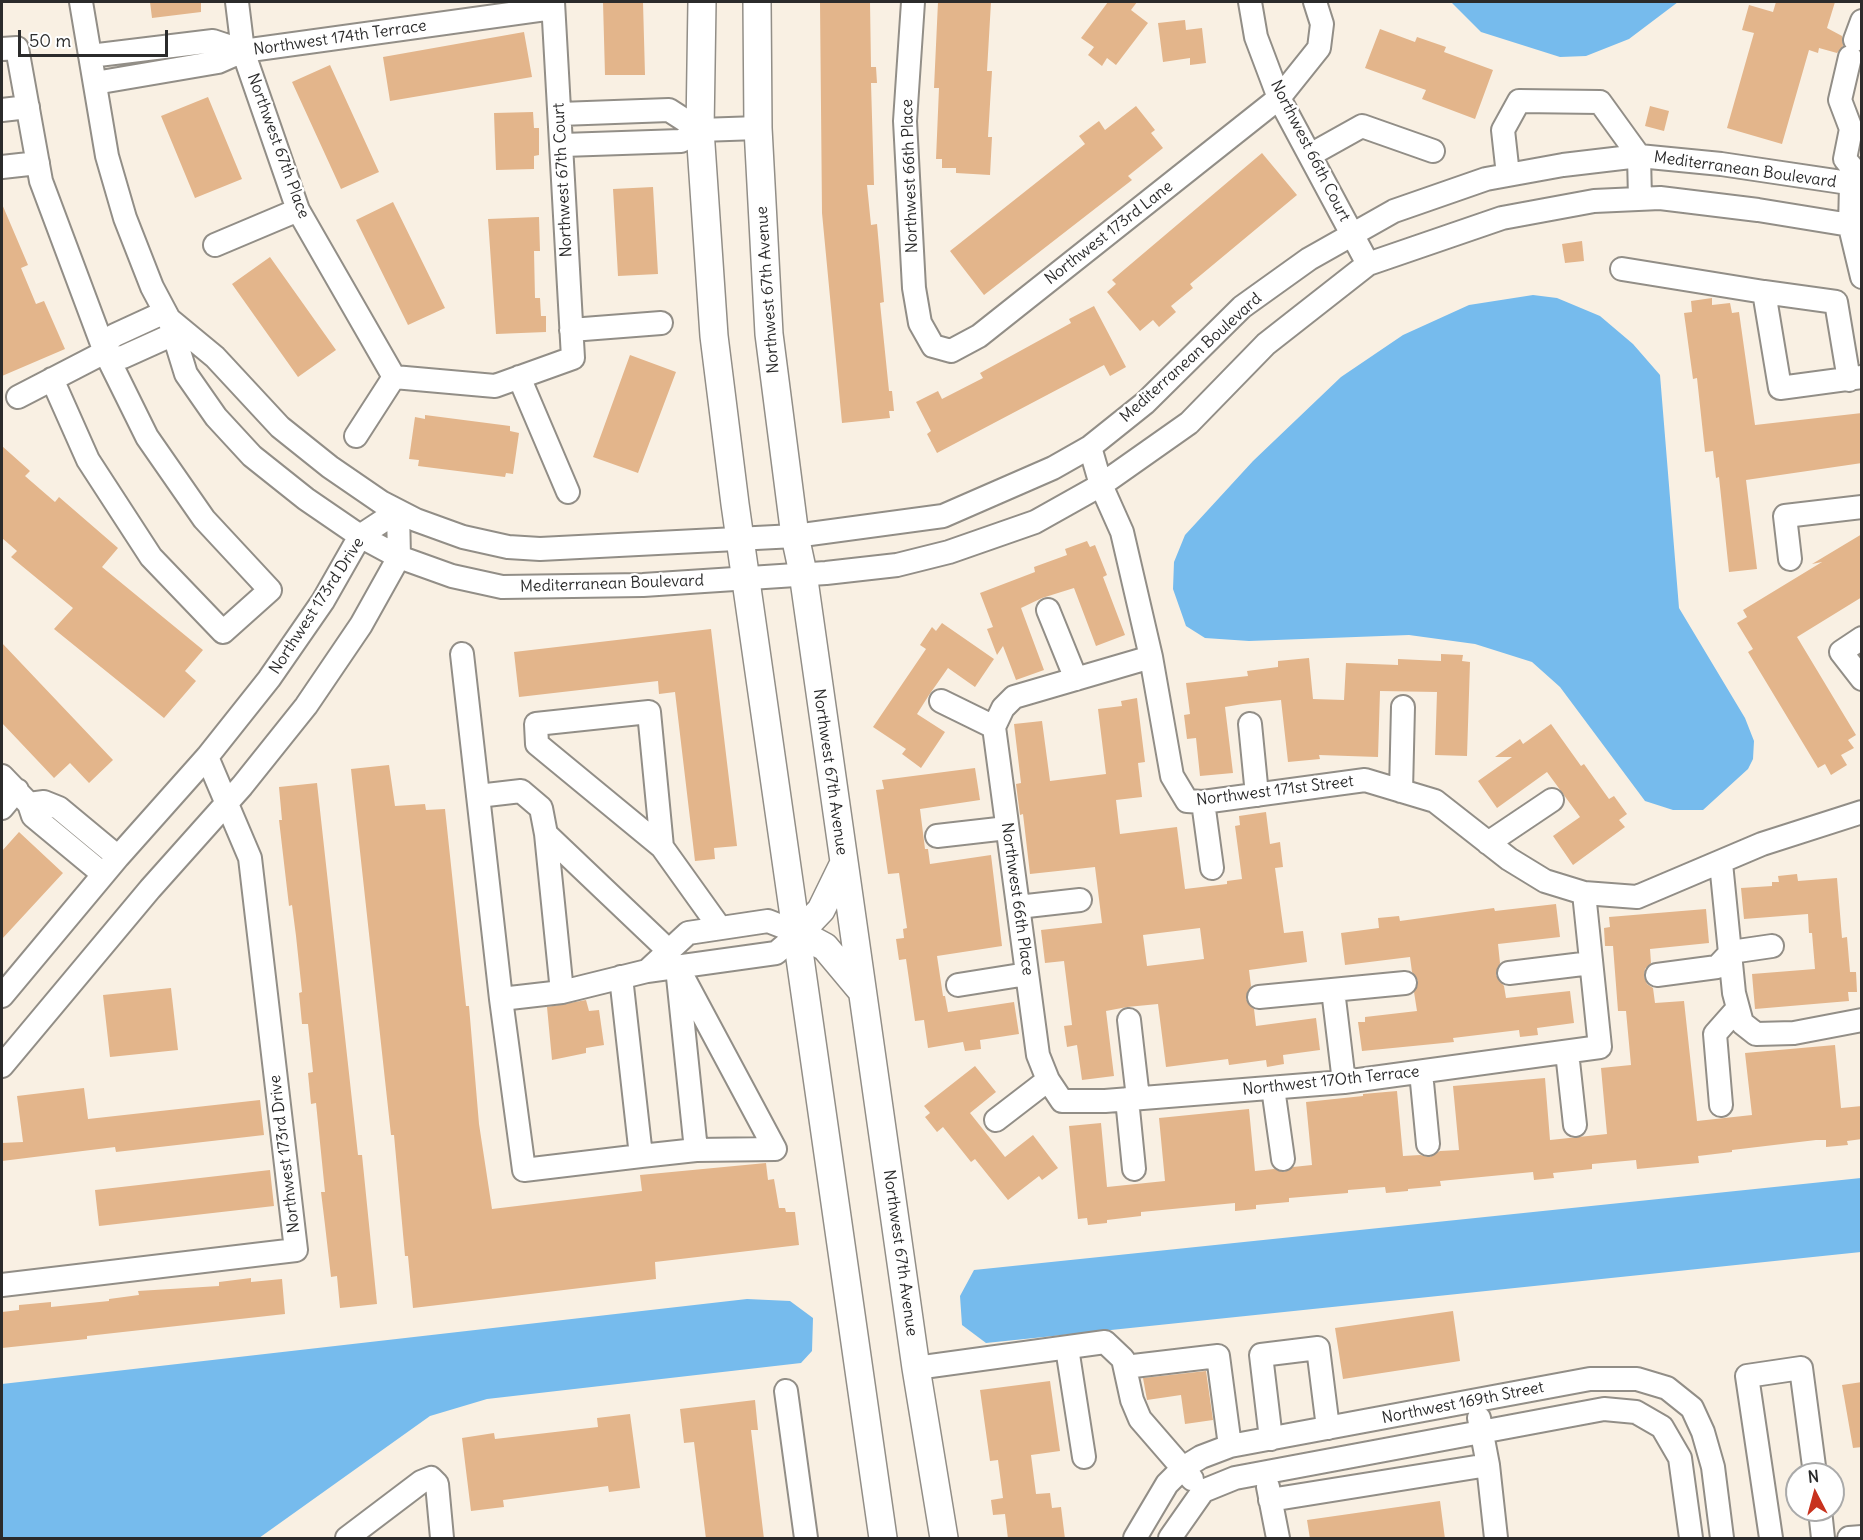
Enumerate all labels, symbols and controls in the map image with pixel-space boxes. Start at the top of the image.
street label: Northwest 174th Terrace [252,16,428,60]
scale bar [21,18,171,56]
text: 50 m [29,29,71,52]
street label: Northwest 67th Place [243,71,313,221]
street label: Northwest 66th Court [1266,77,1354,225]
street label: Northwest 66th Place [898,99,922,253]
street label: Northwest 67th Court [549,102,577,258]
street label: Mediterranean Boulevard [1653,148,1837,192]
street label: Northwest 173rd Lane [1041,177,1177,289]
street label: Northwest 67th Avenue [753,206,783,374]
street label: Mediterranean Boulevard [1116,289,1266,427]
street label: Northwest 173rd Drive [266,534,368,678]
street label: Mediterranean Boulevard [520,571,704,597]
street label: Northwest 67th Avenue [809,688,851,856]
street label: Northwest 171st Street [1195,772,1355,810]
street label: Northwest 66th Place [997,821,1037,977]
street label: Northwest 17Oth Terrace [1242,1062,1420,1100]
street label: Northwest 173rd Drive [266,1074,304,1234]
street label: Northwest 67th Avenue [879,1169,921,1337]
street label: Northwest 169th Street [1380,1378,1546,1428]
north arrow [1785,1462,1845,1522]
text: N [1807,1466,1820,1487]

